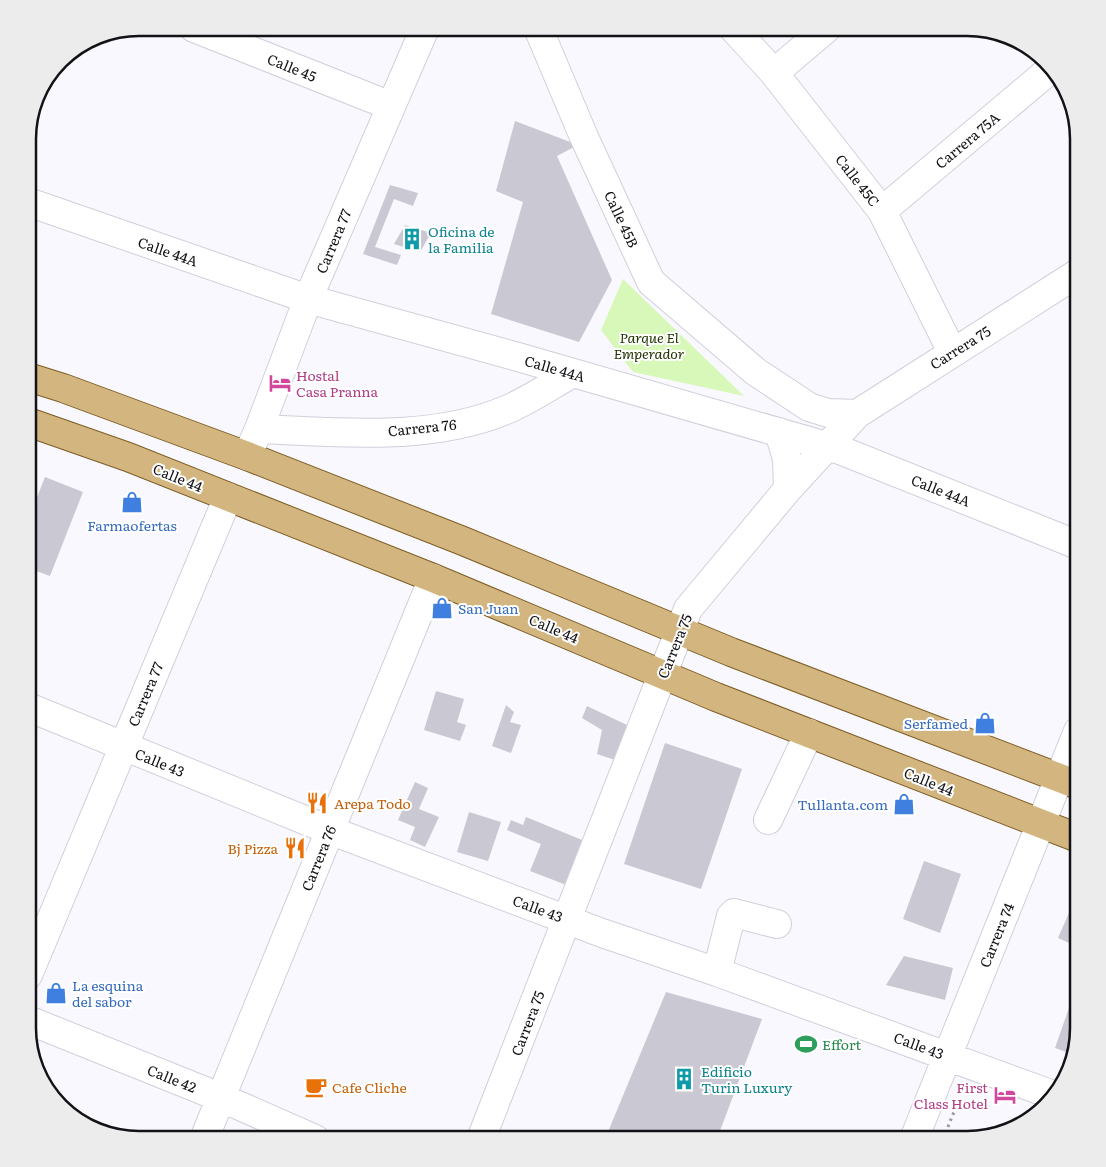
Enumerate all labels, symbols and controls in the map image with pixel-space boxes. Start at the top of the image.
street label: Calle 45 [264,48,320,86]
street label: Carrera 75A [931,107,1004,173]
street label: Calle 45C [831,150,885,210]
street label: Calle 45B [600,187,644,251]
street label: Carrera 77 [310,206,356,276]
place label: Oficina de la Familia [428,221,495,257]
building icon: Oficina de la Familia [399,226,425,252]
street label: Calle 44A [135,231,201,271]
street label: Carrera 75 [926,320,994,374]
park label: Parque El Emperador [614,327,685,363]
street label: Calle 44A [522,350,588,386]
place label: Hostal Casa Pranna [296,365,379,401]
hotel icon: Hostal Casa Pranna [267,370,293,396]
street label: Carrera 76 [387,413,458,441]
street label: Calle 44 [150,458,206,496]
street label: Calle 44A [908,469,974,511]
shop icon: Farmaofertas [119,489,145,515]
place label: Farmaofertas [87,515,177,535]
shop icon: San Juan [429,595,455,621]
place label: San Juan [458,598,519,618]
street label: Calle 44 [526,609,582,647]
street label: Carrera 75 [652,611,696,681]
street label: Carrera 77 [122,659,168,729]
shop icon: Serfamed [972,710,998,736]
place label: Serfamed [904,713,968,733]
street label: Calle 43 [132,743,188,781]
street label: Calle 44 [901,762,957,800]
restaurant icon: Arepa Todo [304,790,330,816]
shop icon: Tullanta.com [891,791,917,817]
place label: Arepa Todo [334,793,411,813]
place label: Tullanta.com [797,794,888,814]
street label: Carrera 76 [296,822,340,894]
restaurant icon: Bj Pizza [282,835,308,861]
place label: Bj Pizza [227,838,278,858]
street label: Calle 43 [510,890,566,926]
street label: Carrera 74 [974,899,1018,970]
place label: La esquina del sabor [72,975,144,1011]
shop icon: La esquina del sabor [43,980,69,1006]
street label: Carrera 75 [505,988,549,1058]
street label: Calle 43 [891,1027,947,1063]
sports icon: Effort [793,1031,819,1057]
place label: Effort [822,1034,862,1054]
street label: Calle 42 [144,1059,200,1097]
place label: Edificio Turin Luxury [701,1061,793,1097]
building icon: Edificio Turin Luxury [671,1066,697,1092]
cafe icon: Cafe Cliche [303,1074,329,1100]
place label: Cafe Cliche [332,1077,407,1097]
place label: First Class Hotel [914,1077,988,1113]
hotel icon: First Class Hotel [992,1082,1018,1108]

